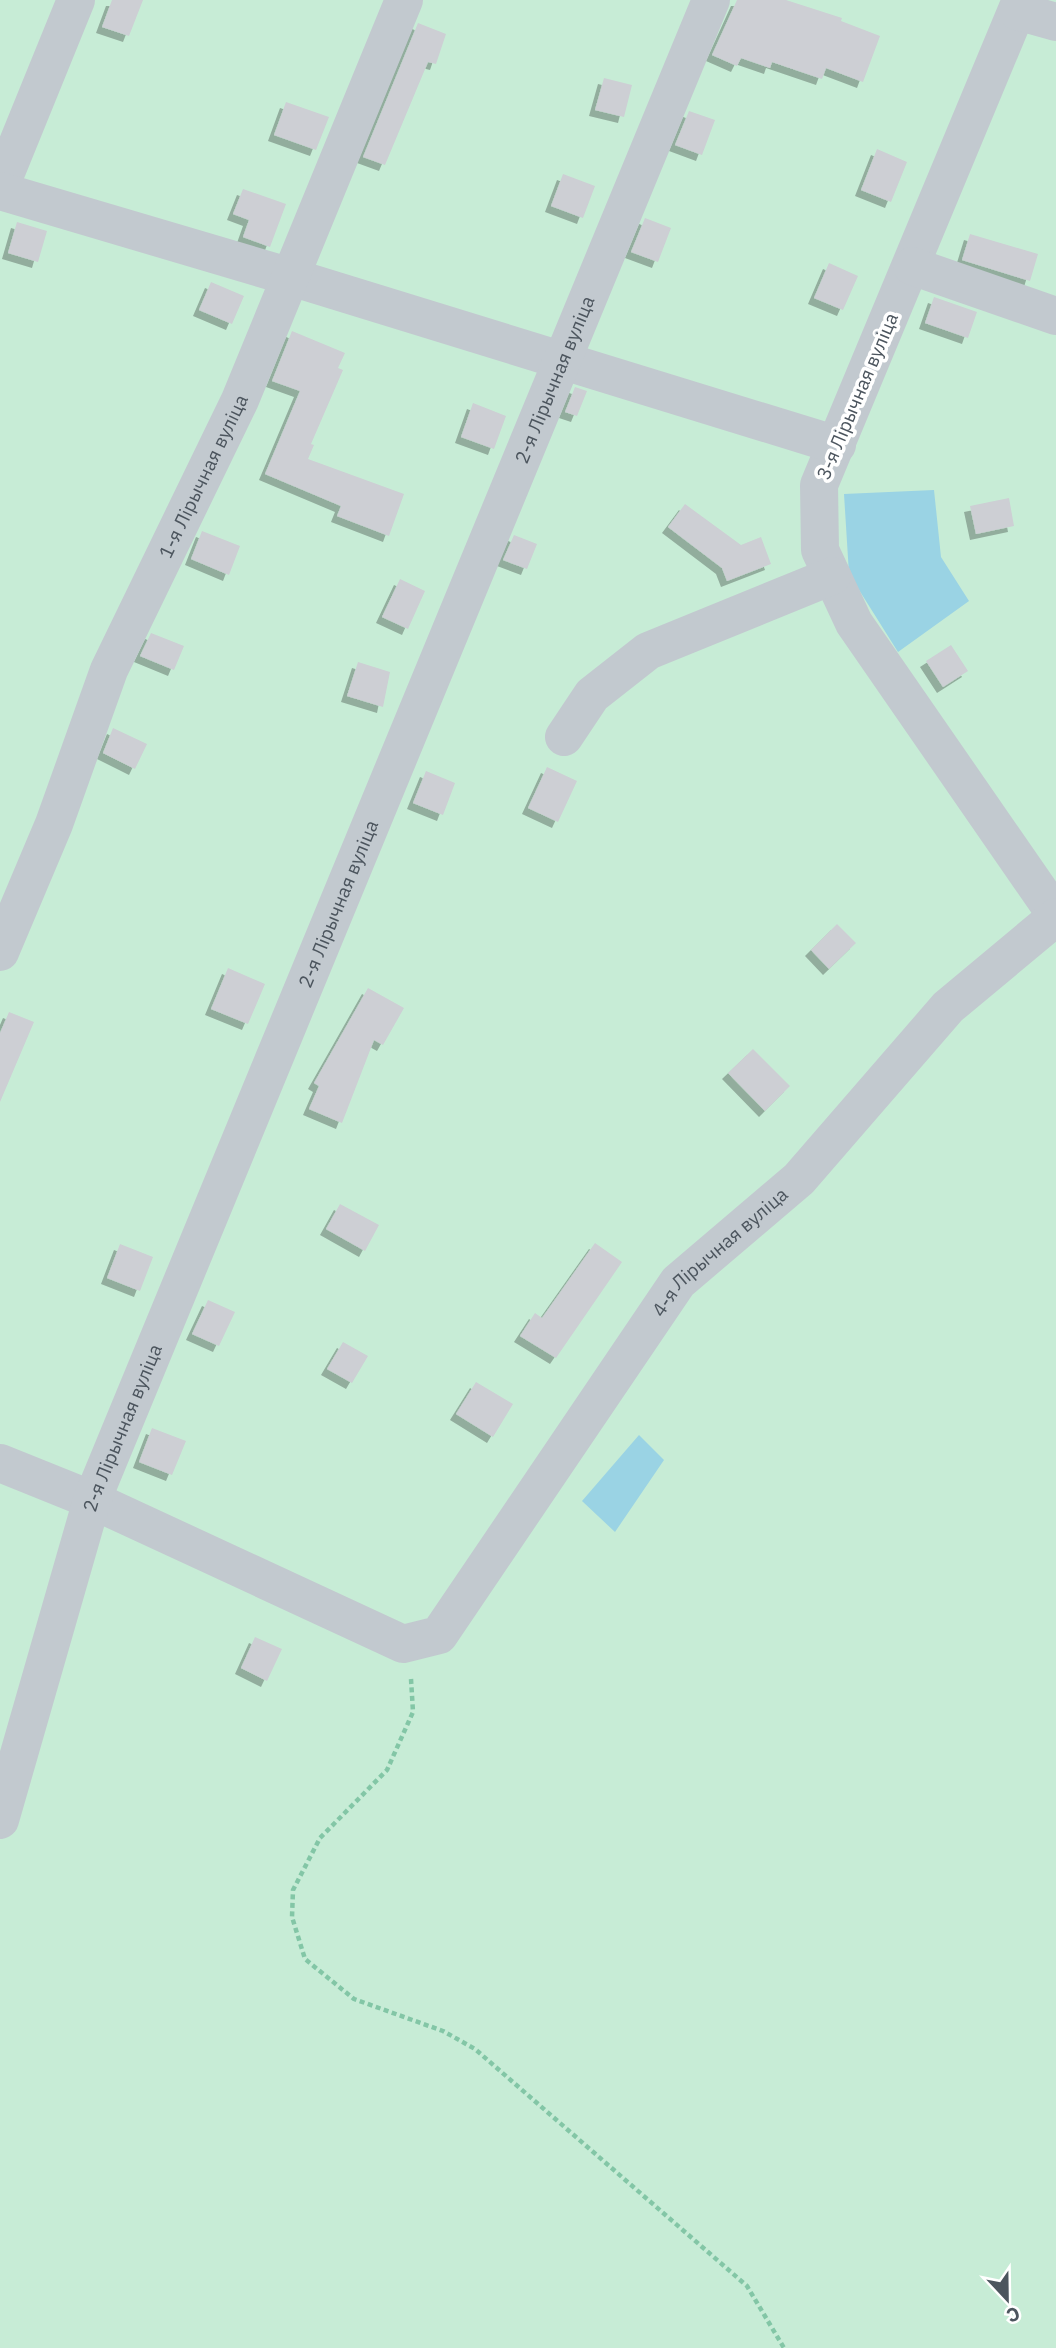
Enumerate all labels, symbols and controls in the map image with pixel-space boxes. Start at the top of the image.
street label: 2-я Лірычная вуліца [509,292,600,467]
street label: 3-я Лірычная вуліца [811,309,903,483]
street label: 1-я Лірычная вуліца [153,390,253,562]
street label: 2-я Лірычная вуліца [293,816,383,991]
street label: 4-я Лірычная вуліца [646,1182,793,1321]
street label: 2-я Лірычная вуліца [77,1340,167,1514]
north arrow [972,2264,1042,2334]
text: С [1003,2301,1024,2328]

